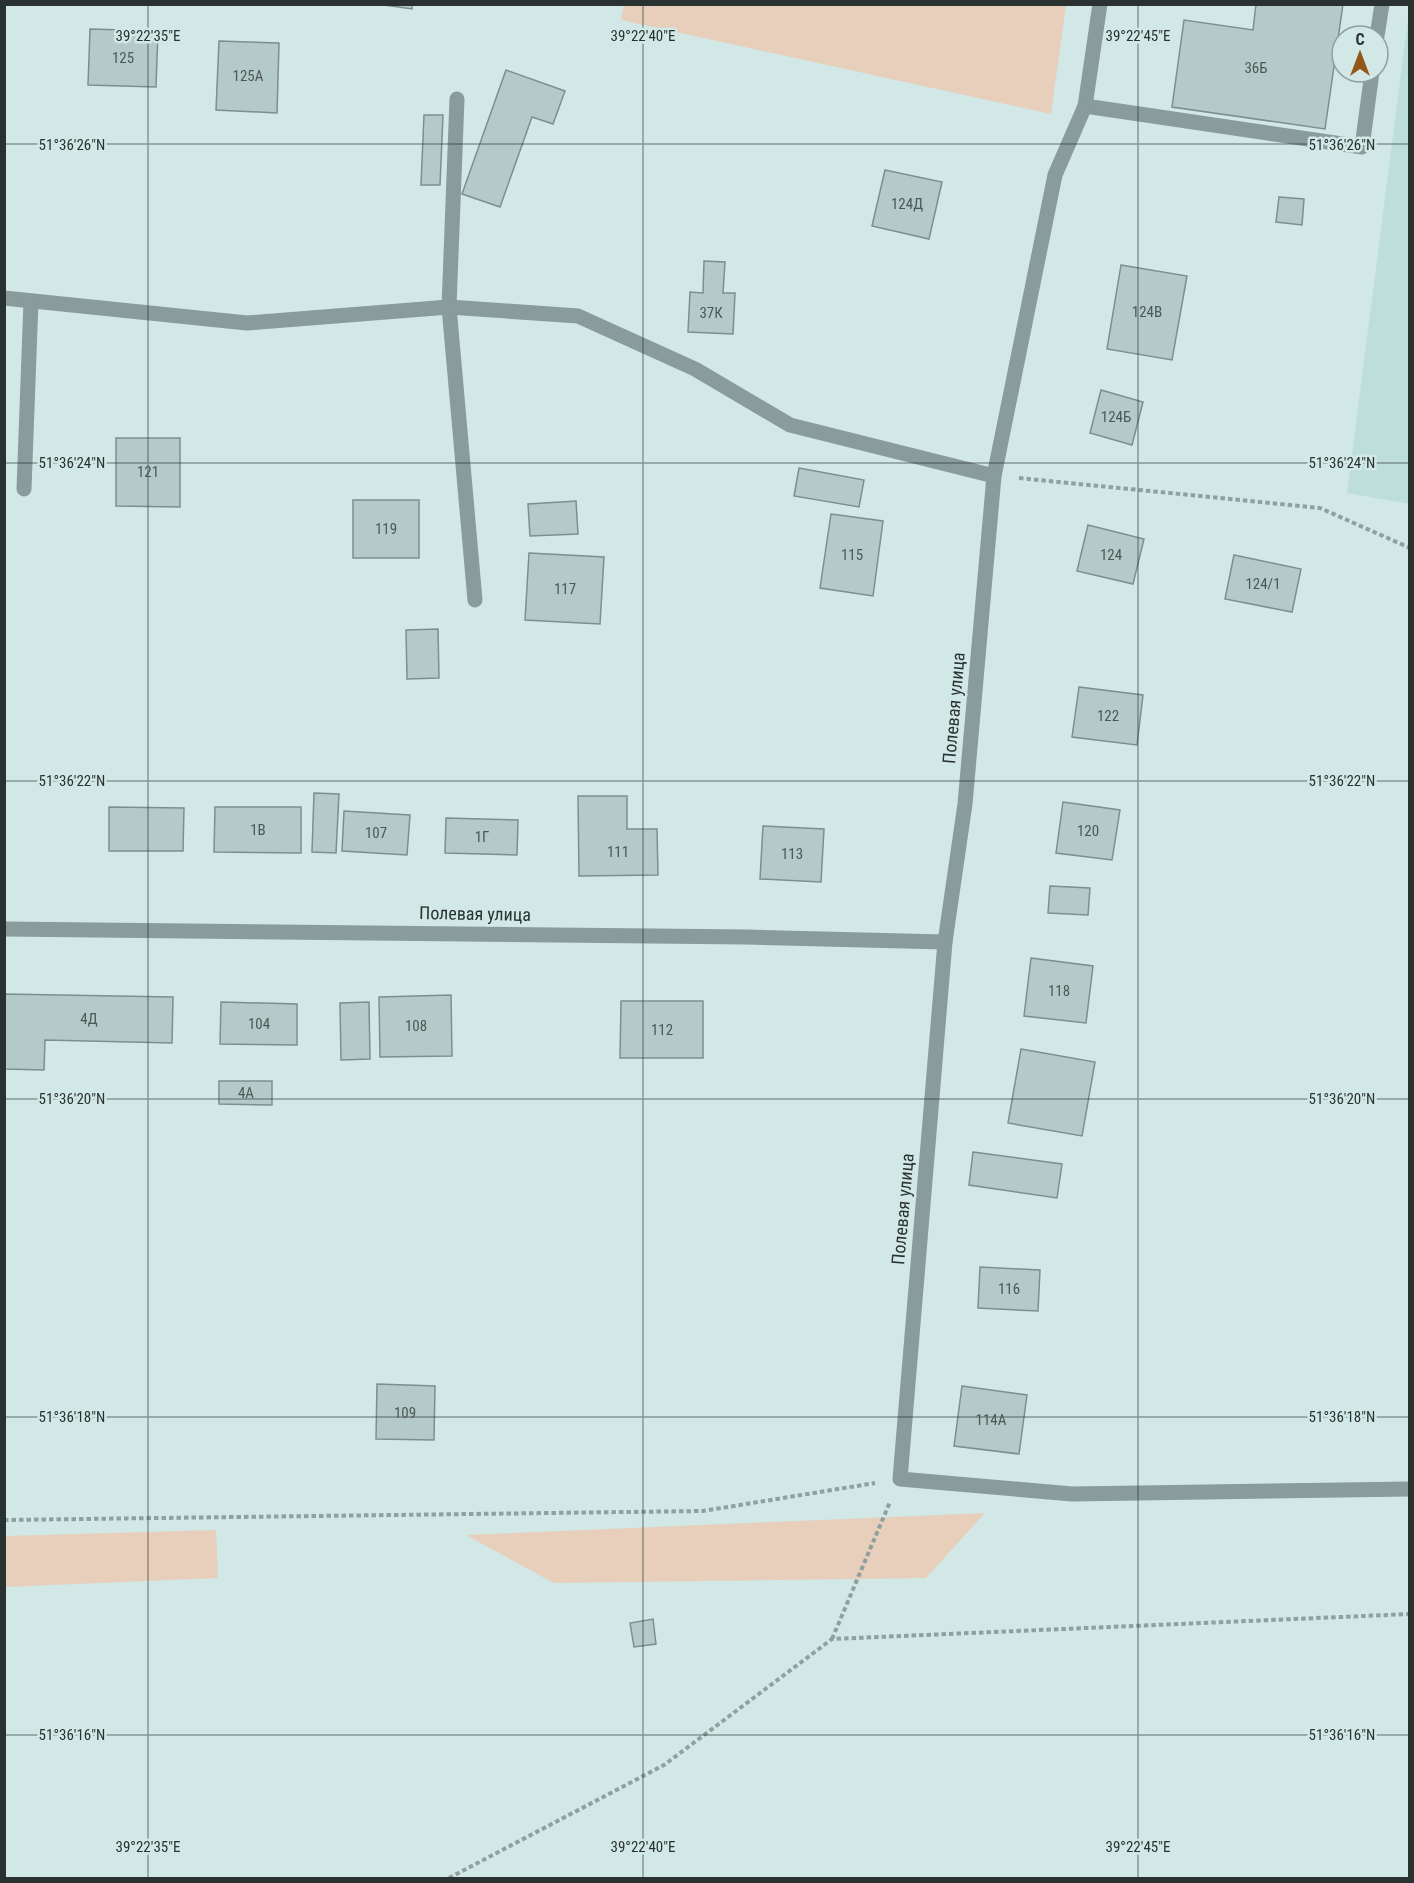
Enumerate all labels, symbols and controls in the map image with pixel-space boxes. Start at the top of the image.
north arrow [1330,24,1390,84]
text: 39°22'35"E [116,27,180,45]
text: 39°22'40"E [611,27,675,45]
text: 39°22'45"E [1106,27,1170,45]
text: С [1355,30,1365,49]
house number: 125 [112,49,134,67]
house number: 36Б [1244,59,1268,77]
house number: 125А [233,67,264,85]
text: 51°36'26"N [39,136,105,154]
text: 51°36'26"N [1309,136,1375,154]
house number: 124Д [891,195,923,213]
house number: 124В [1132,303,1162,321]
house number: 37К [699,304,723,322]
house number: 124Б [1101,408,1131,426]
text: 51°36'24"N [39,454,105,472]
text: 51°36'24"N [1309,454,1375,472]
house number: 121 [137,463,159,481]
house number: 119 [375,520,397,538]
house number: 115 [841,546,863,564]
house number: 124 [1100,546,1122,564]
house number: 124/1 [1245,575,1281,593]
house number: 117 [554,580,576,598]
street label: Полевая улица [938,651,969,765]
house number: 122 [1097,707,1119,725]
text: 51°36'22"N [39,772,105,790]
text: 51°36'22"N [1309,772,1375,790]
house number: 1В [250,821,266,839]
house number: 120 [1077,822,1099,840]
house number: 107 [365,824,387,842]
house number: 1Г [475,828,489,846]
house number: 111 [607,843,629,861]
house number: 113 [781,845,803,863]
street label: Полевая улица [419,902,531,925]
house number: 118 [1048,982,1070,1000]
house number: 4Д [80,1010,98,1028]
house number: 104 [248,1015,270,1033]
house number: 108 [405,1017,427,1035]
house number: 112 [651,1021,673,1039]
house number: 4А [238,1084,254,1102]
text: 51°36'20"N [39,1090,105,1108]
text: 51°36'20"N [1309,1090,1375,1108]
street label: Полевая улица [887,1152,918,1266]
house number: 116 [998,1280,1020,1298]
house number: 109 [394,1404,416,1422]
text: 51°36'18"N [39,1408,105,1426]
text: 51°36'18"N [1309,1408,1375,1426]
house number: 114А [976,1411,1007,1429]
text: 51°36'16"N [39,1726,105,1744]
text: 51°36'16"N [1309,1726,1375,1744]
text: 39°22'35"E [116,1838,180,1856]
text: 39°22'40"E [611,1838,675,1856]
text: 39°22'45"E [1106,1838,1170,1856]

